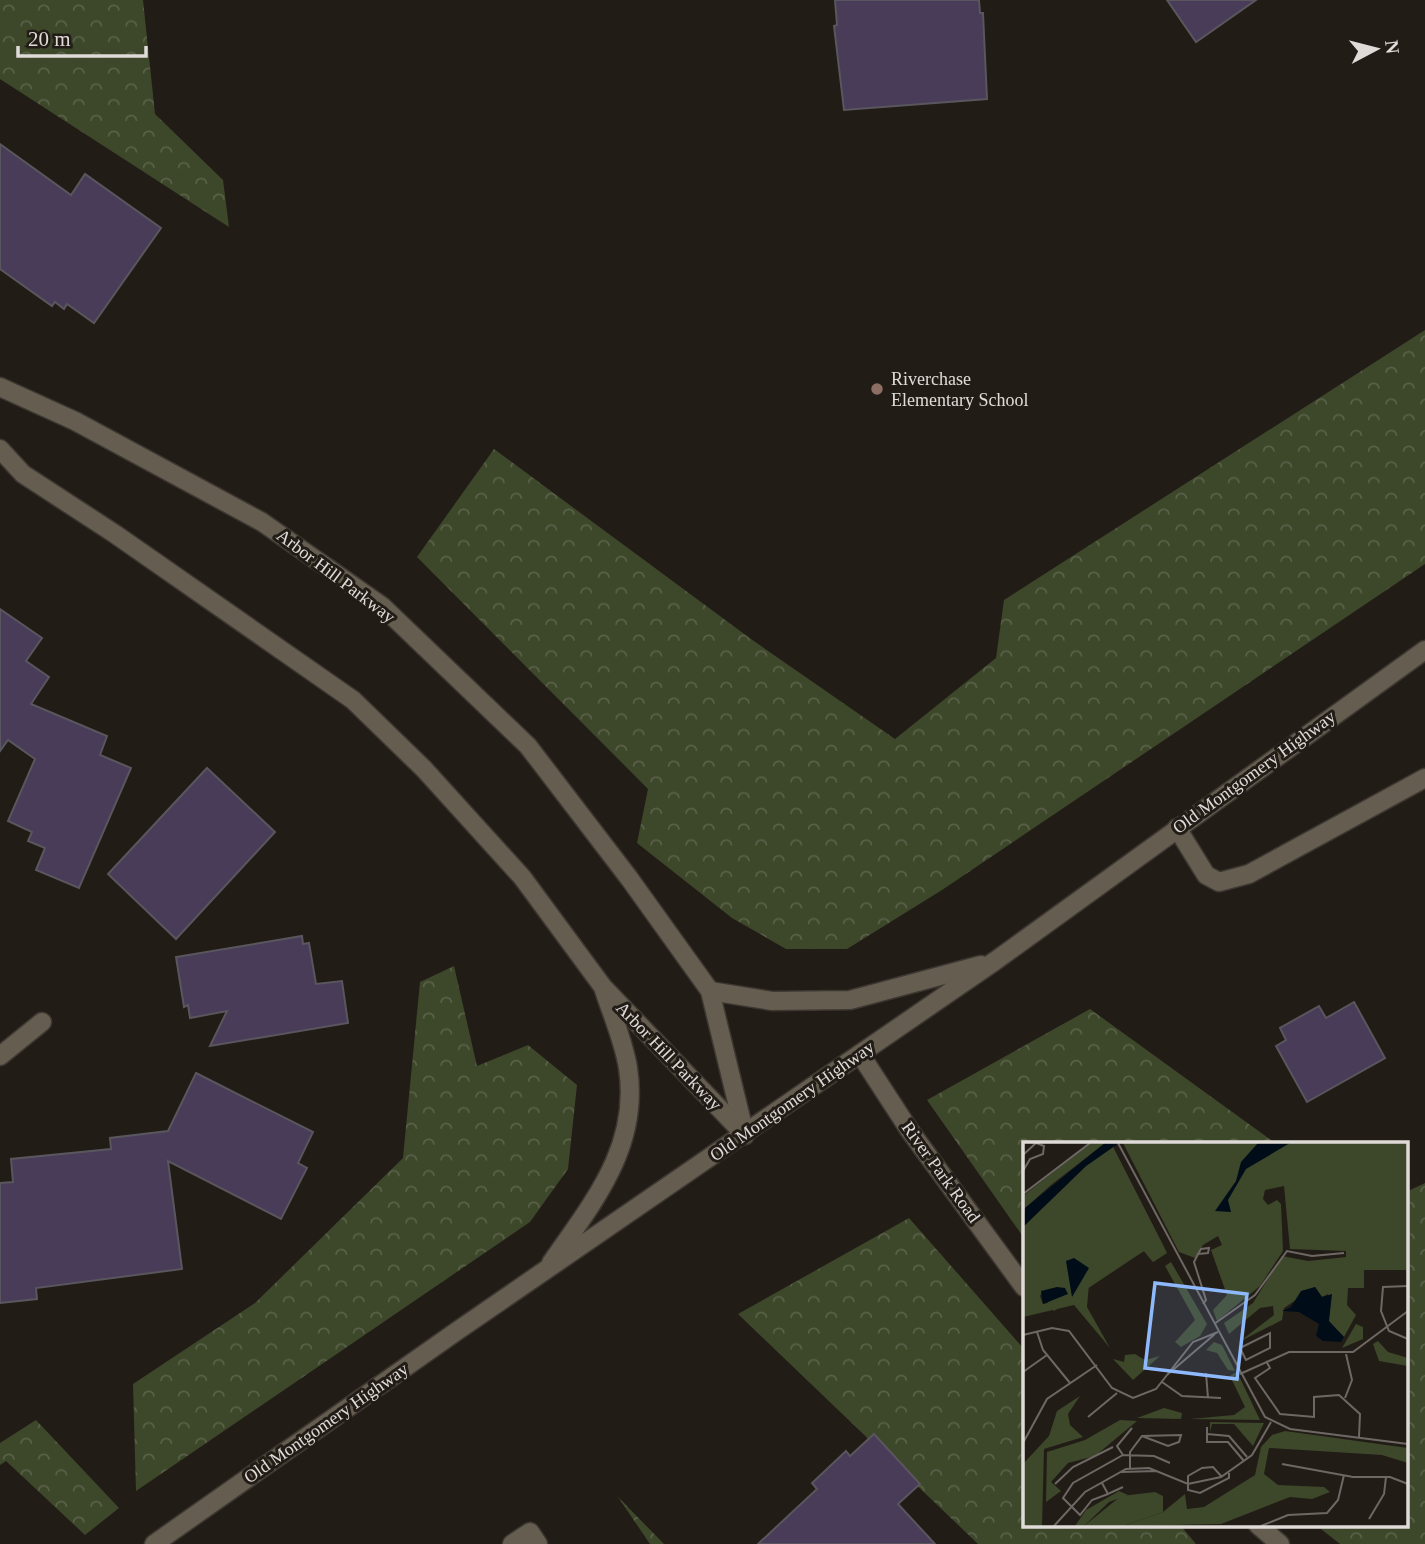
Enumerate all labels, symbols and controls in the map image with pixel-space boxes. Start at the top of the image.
scale bar [18,14,145,58]
north arrow [1341,14,1411,84]
text: 20 m [28,27,71,51]
text: N [1381,39,1404,55]
place label: Riverchase Elementary School [891,369,1028,410]
marker: Riverchase Elementary School [869,381,885,397]
street label: Arbor Hill Parkway [273,525,399,627]
street label: Old Montgomery Highway [1169,706,1339,838]
street label: Arbor Hill Parkway [612,998,726,1114]
street label: Old Montgomery Highway [706,1037,878,1165]
street label: River Park Road [898,1118,984,1226]
inset map [1023,1142,1408,1526]
street label: Old Montgomery Highway [240,1359,412,1487]

